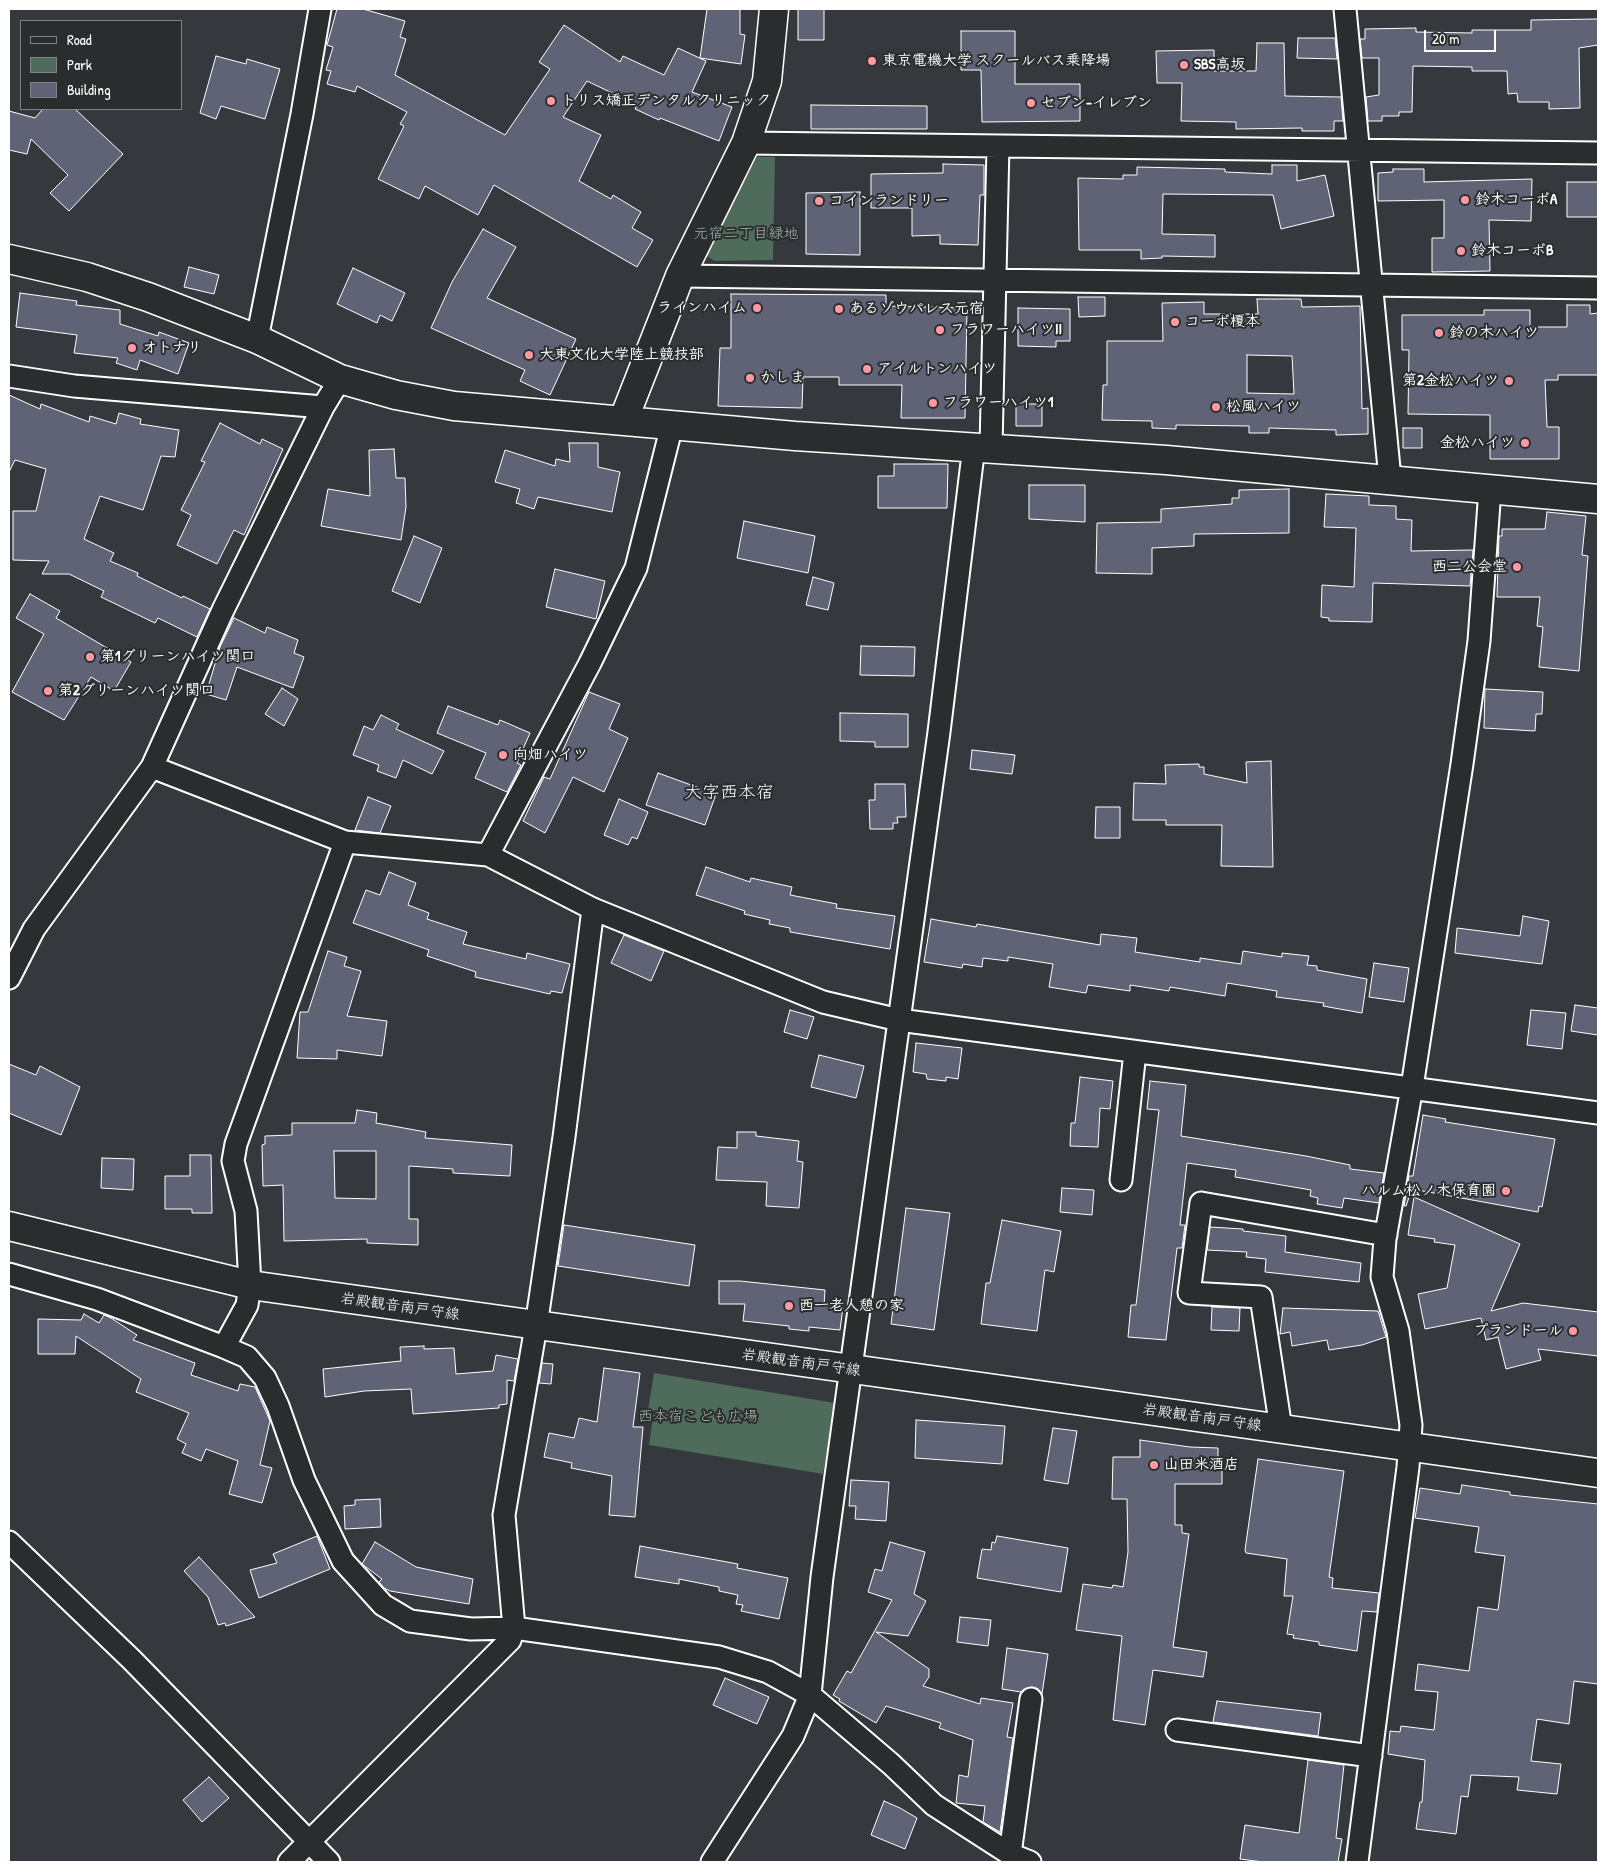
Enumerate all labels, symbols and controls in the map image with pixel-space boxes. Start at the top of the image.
legend [20,20,182,110]
scale bar [1427,20,1500,52]
text: 20 m [1432,28,1459,49]
text: Road [67,29,92,50]
place label: 東京電機大学 スクールバス乗降場 [882,52,1110,70]
text: Park [67,54,92,75]
marker: 東京電機大学 スクールバス乗降場 [866,55,878,67]
place label: SBS高坂 [1194,56,1245,74]
marker: SBS高坂 [1178,59,1190,71]
text: Building [67,79,111,100]
place label: トリス矯正デンタルクリニック [561,92,771,110]
place label: セブン-イレブン [1041,94,1152,112]
marker: トリス矯正デンタルクリニック [545,95,557,107]
marker: セブン-イレブン [1025,97,1037,109]
place label: 鈴木コーポA [1475,191,1557,209]
place label: コインランドリー [829,192,949,210]
marker: 鈴木コーポA [1459,194,1471,206]
marker: コインランドリー [813,195,825,207]
park label: 元宿二丁目緑地 [694,225,798,243]
place label: 鈴木コーポB [1471,242,1554,260]
marker: 鈴木コーポB [1455,245,1467,257]
place label: ラインハイム [657,299,747,317]
place label: あるゾウパレス元宿 [849,300,984,318]
marker: ラインハイム [751,302,763,314]
marker: あるゾウパレス元宿 [833,303,845,315]
place label: コーポ榎本 [1185,313,1260,331]
marker: コーポ榎本 [1169,316,1181,328]
place label: フラワーハイツII [950,321,1062,339]
marker: フラワーハイツII [934,324,946,336]
place label: 鈴の木ハイツ [1449,324,1539,342]
marker: 鈴の木ハイツ [1433,327,1445,339]
place label: オトナリ [142,339,202,357]
marker: オトナリ [126,342,138,354]
place label: 大東文化大学陸上競技部 [539,346,704,364]
marker: 大東文化大学陸上競技部 [523,349,535,361]
place label: アイルトンハイツ [877,360,997,378]
marker: アイルトンハイツ [861,363,873,375]
place label: かしま [760,369,805,387]
marker: かしま [744,372,756,384]
place label: 第2金松ハイツ [1402,372,1499,390]
marker: 第2金松ハイツ [1503,375,1515,387]
place label: フラワーハイツ1 [943,394,1053,412]
marker: フラワーハイツ1 [927,397,939,409]
place label: 松風ハイツ [1226,398,1301,416]
marker: 松風ハイツ [1210,401,1222,413]
place label: 金松ハイツ [1440,434,1515,452]
marker: 金松ハイツ [1519,437,1531,449]
place label: 西二公会堂 [1432,558,1507,576]
marker: 西二公会堂 [1511,561,1523,573]
place label: 第1グリーンハイツ関口 [100,648,255,666]
marker: 第1グリーンハイツ関口 [84,651,96,663]
place label: 第2グリーンハイツ関口 [58,682,215,700]
marker: 第2グリーンハイツ関口 [42,685,54,697]
place label: 向畑ハイツ [513,746,588,764]
marker: 向畑ハイツ [497,749,509,761]
district label: 大字西本宿 [684,782,774,804]
place label: ハルム松ノ木保育園 [1361,1182,1496,1200]
marker: ハルム松ノ木保育園 [1500,1185,1512,1197]
street label: 岩殿観音南戸守線 [339,1290,461,1324]
place label: 西一老人憩の家 [799,1297,904,1315]
marker: 西一老人憩の家 [783,1300,795,1312]
place label: プランドール [1473,1322,1563,1340]
marker: プランドール [1567,1325,1579,1337]
street label: 岩殿観音南戸守線 [740,1346,862,1380]
street label: 岩殿観音南戸守線 [1141,1401,1263,1435]
park label: 西本宿こども広場 [638,1408,758,1426]
place label: 山田米酒店 [1164,1456,1239,1474]
marker: 山田米酒店 [1148,1459,1160,1471]

